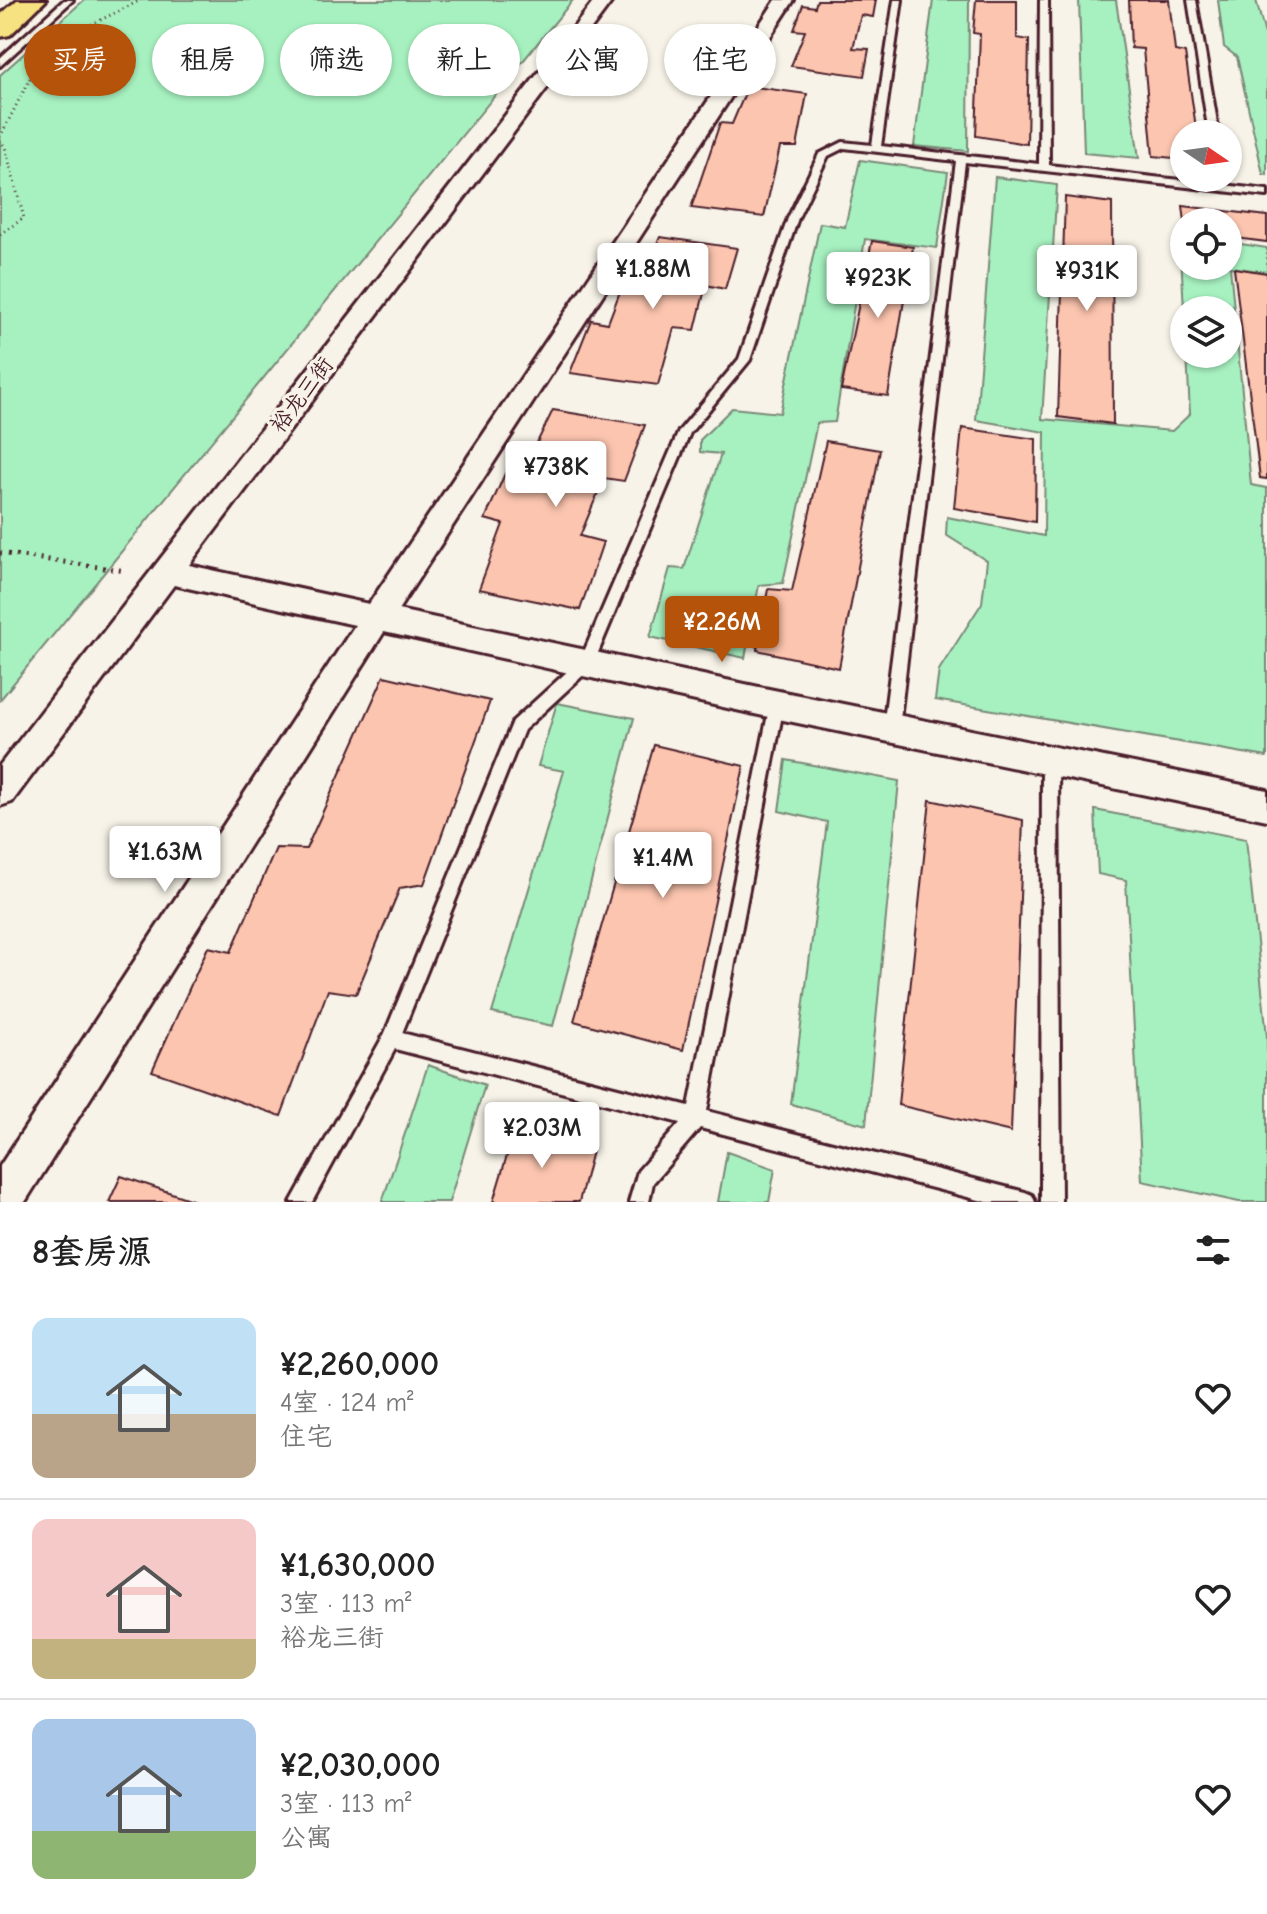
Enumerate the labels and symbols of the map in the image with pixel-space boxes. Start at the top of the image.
north arrow [1170,120,1242,192]
pin: ¥1.88M [588,243,718,311]
pin: ¥931K [1031,245,1143,313]
pin: ¥923K [822,252,934,320]
street label: 裕龙三街 [265,352,339,438]
pin: ¥738K [500,441,612,509]
pin: ¥2.26M [657,596,787,664]
pin: ¥1.63M [100,826,230,894]
pin: ¥1.4M [607,832,719,900]
pin: ¥2.03M [477,1102,607,1170]

